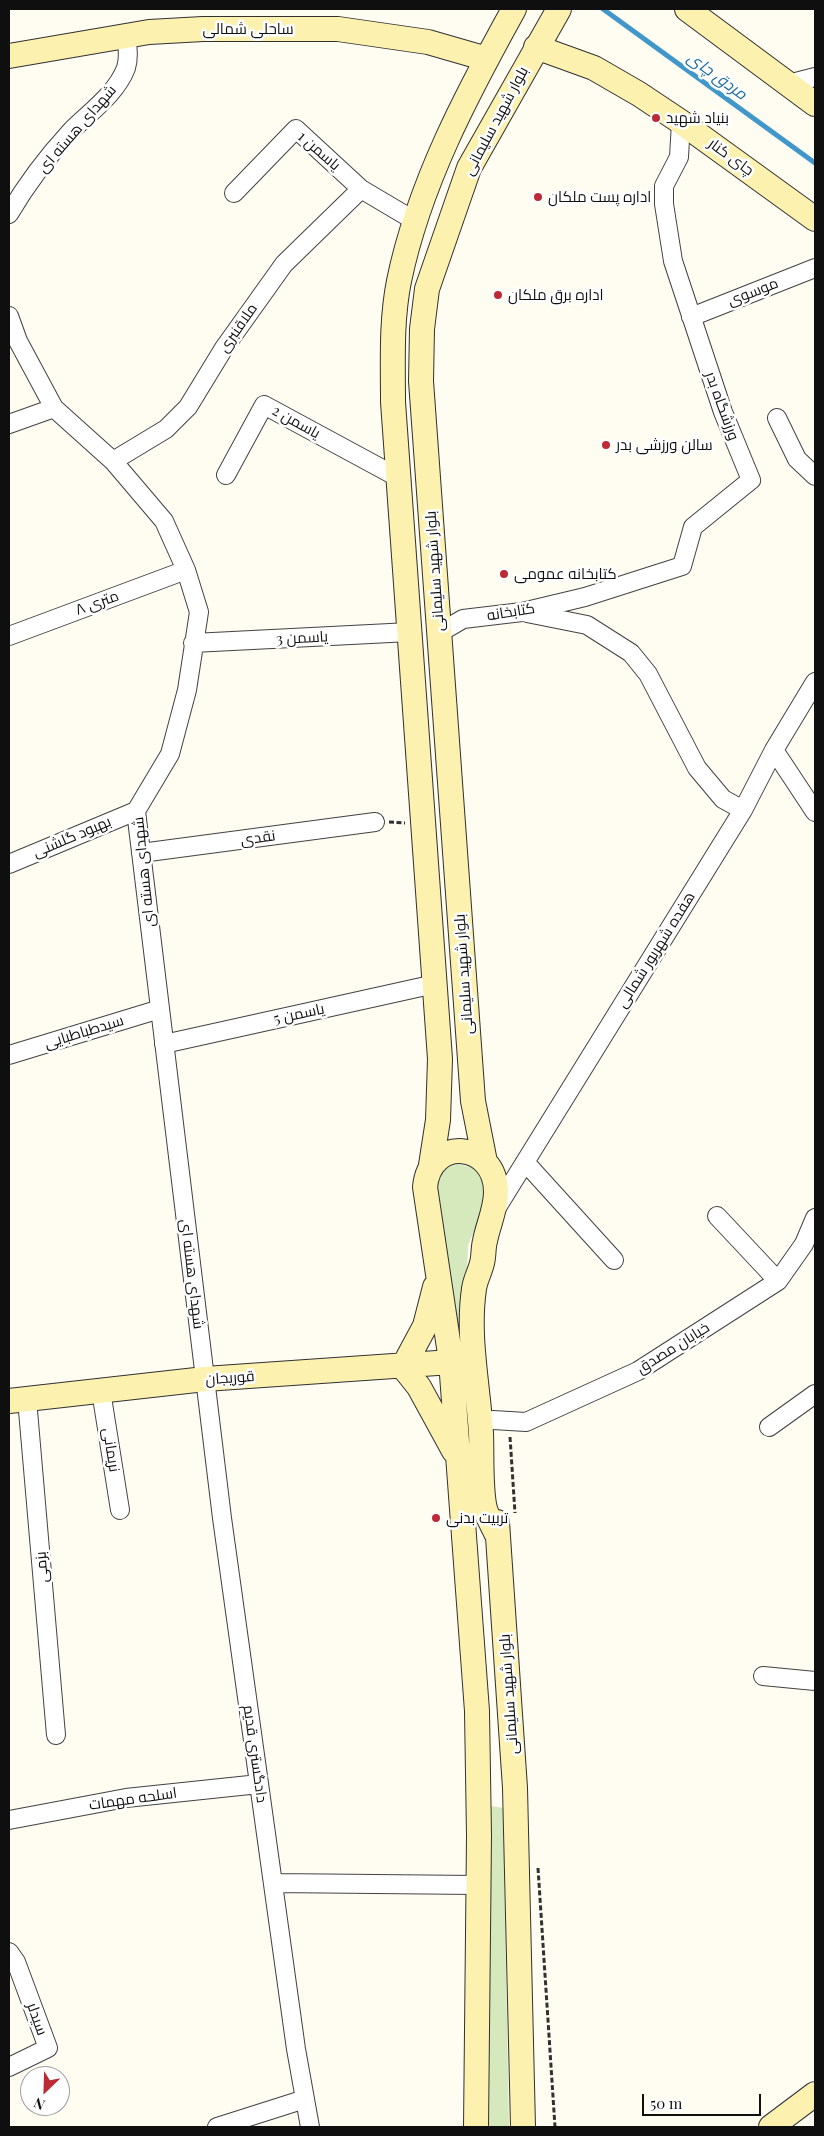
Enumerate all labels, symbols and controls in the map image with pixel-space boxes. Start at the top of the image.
street label: ساحلی شمالی [202,20,294,38]
water label: مردق چای [684,48,750,104]
street label: بلوار شهید سلیمانی [460,63,532,179]
street label: شهدای هسته ای [34,81,120,177]
place label: بنیاد شهید [666,109,729,127]
marker: بنیاد شهید [650,112,662,124]
street label: یاسمن 1 [294,128,344,174]
street label: چای کنار [705,134,757,180]
place label: اداره پست ملکان [548,188,651,206]
marker: اداره پست ملکان [532,191,544,203]
street label: موسوی [725,274,781,310]
place label: اداره برق ملکان [508,286,603,304]
marker: اداره برق ملکان [492,289,504,301]
street label: ملاقنبری [215,300,261,356]
street label: ورزشگاه بدر [701,369,743,443]
street label: یاسمن 2 [269,401,323,443]
place label: سالن ورزشی بدر [616,436,713,454]
marker: سالن ورزشی بدر [600,439,612,451]
street label: بلوار شهید سلیمانی [422,510,448,632]
place label: کتابخانه عمومی [514,565,617,583]
marker: کتابخانه عمومی [498,568,510,580]
street label: ۸ متری [73,587,121,619]
street label: کتابخانه [486,599,536,625]
street label: یاسمن 3 [276,628,328,648]
street label: بهبود گلشنی [30,812,114,862]
street label: شهدای هسته ای [129,816,159,928]
street label: نقدی [239,827,277,849]
street label: هفده شهریور شمالی [613,889,699,1011]
street label: بلوار شهید سلیمانی [451,913,477,1035]
street label: یاسمن 5 [272,1000,326,1028]
street label: سیدطباطبایی [42,1011,126,1053]
street label: شهدای هسته ای [176,1218,208,1330]
street label: خیابان مصدق [633,1318,713,1378]
street label: قوریجان [205,1367,255,1389]
street label: نریمانی [99,1427,123,1473]
place label: تربیت بدنی [446,1509,508,1527]
marker: تربیت بدنی [430,1512,442,1524]
street label: بزمی [32,1551,52,1583]
street label: بلوار شهید سلیمانی [496,1633,522,1755]
street label: دادگستری قدیم [239,1704,271,1804]
street label: اسلحه مهمات [88,1784,178,1814]
street label: سیدلر [23,2000,51,2038]
north arrow [20,2066,70,2116]
scale bar [644,2084,763,2116]
text: 50 m [650,2093,682,2113]
text: N [31,2094,48,2115]

